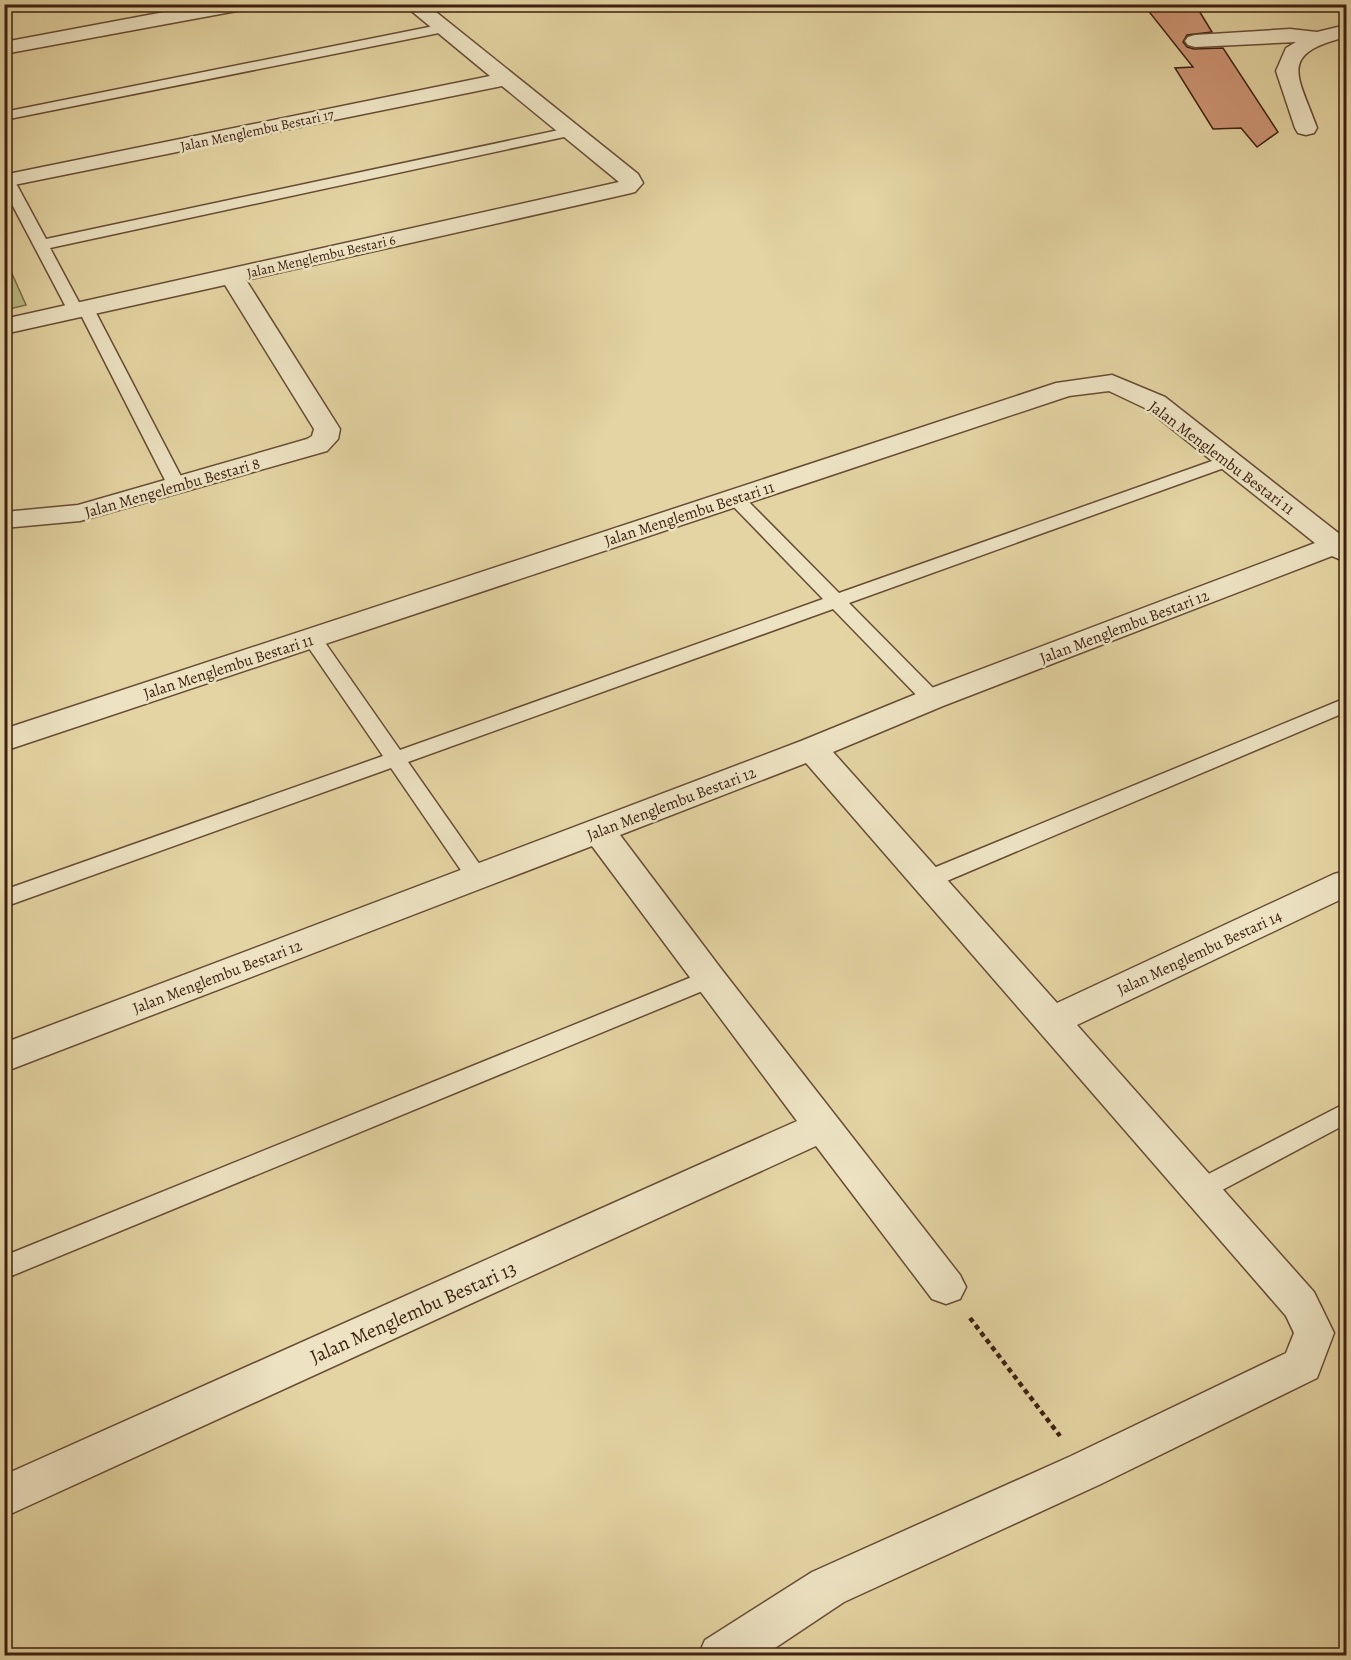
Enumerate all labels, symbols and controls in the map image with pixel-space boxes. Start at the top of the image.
street label: Jalan Menglembu Bestari 17 [179,105,336,156]
street label: Jalan Menglembu Bestari 6 [245,230,397,283]
street label: Jalan Menglembu Bestari 11 [1144,396,1299,520]
street label: Jalan Mengelembu Bestari 8 [82,452,263,524]
street label: Jalan Menglembu Bestari 11 [601,476,778,552]
street label: Jalan Menglembu Bestari 12 [1037,584,1213,669]
street label: Jalan Menglembu Bestari 11 [140,629,317,705]
street label: Jalan Menglembu Bestari 12 [584,761,760,846]
street label: Jalan Menglembu Bestari 14 [1114,905,1285,1001]
street label: Jalan Menglembu Bestari 12 [130,934,306,1019]
street label: Jalan Menglembu Bestari 13 [306,1255,521,1370]

